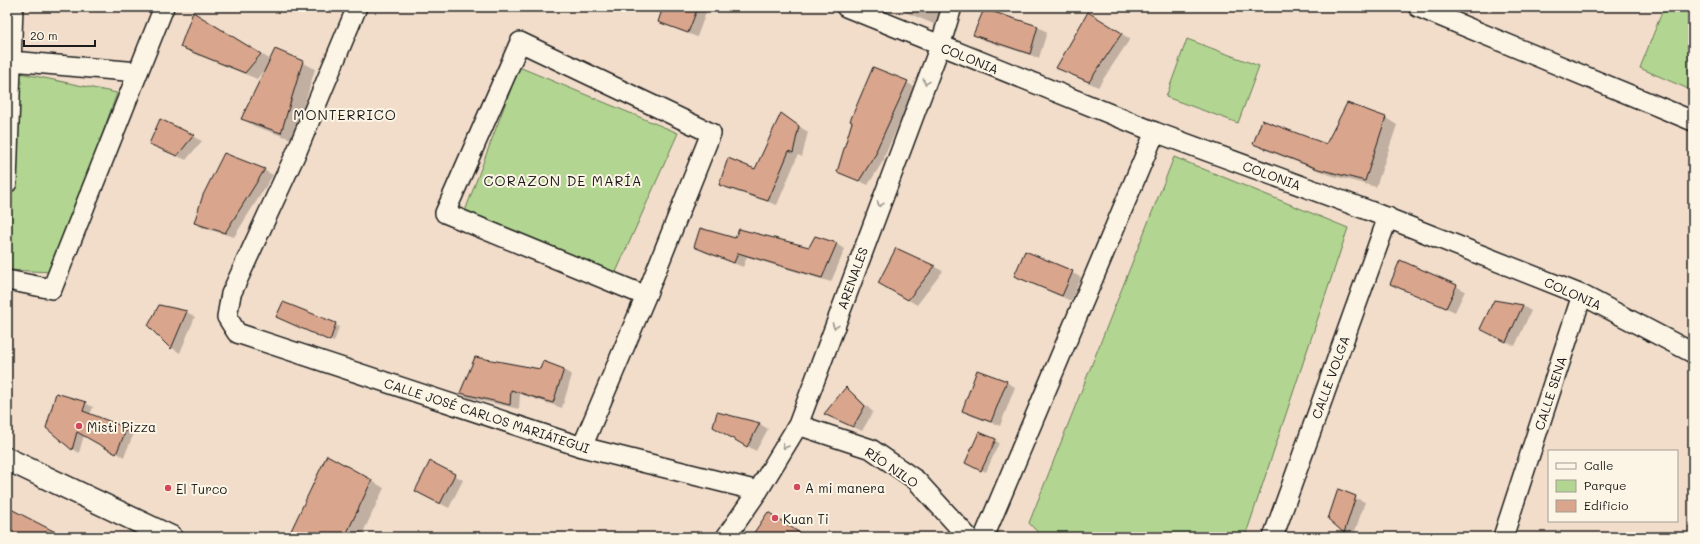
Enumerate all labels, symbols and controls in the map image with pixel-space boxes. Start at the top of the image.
scale bar [24,22,95,48]
text: 20 m [30,27,58,43]
street label: COLONIA [939,39,1001,77]
one-way arrow [922,79,930,86]
district label: MONTERRICO [293,105,397,124]
street label: COLONIA [1240,157,1304,193]
district label: CORAZON DE MARÍA [484,171,642,190]
one-way arrow [876,200,884,207]
street label: ARENALES [833,245,871,311]
street label: COLONIA [1542,273,1604,313]
one-way arrow [831,322,839,329]
street label: CALLE VOLGA [1307,333,1353,421]
street label: CALLE SENA [1530,354,1570,432]
street label: CALLE JOSÉ CARLOS MARIÁTEGUI [382,374,592,456]
place label: Misti Pizza [87,418,156,435]
marker: Misti Pizza [74,421,84,431]
one-way arrow [783,442,790,449]
street label: RÍO NILO [862,443,922,491]
legend [1548,450,1678,522]
text: Calle [1584,457,1614,473]
text: Parque [1584,477,1627,493]
place label: A mi manera [805,479,885,496]
place label: El Turco [176,480,227,497]
marker: A mi manera [792,482,802,492]
marker: El Turco [163,483,173,493]
text: Edificio [1584,497,1628,513]
place label: Kuan Ti [783,510,829,527]
marker: Kuan Ti [770,513,780,523]

